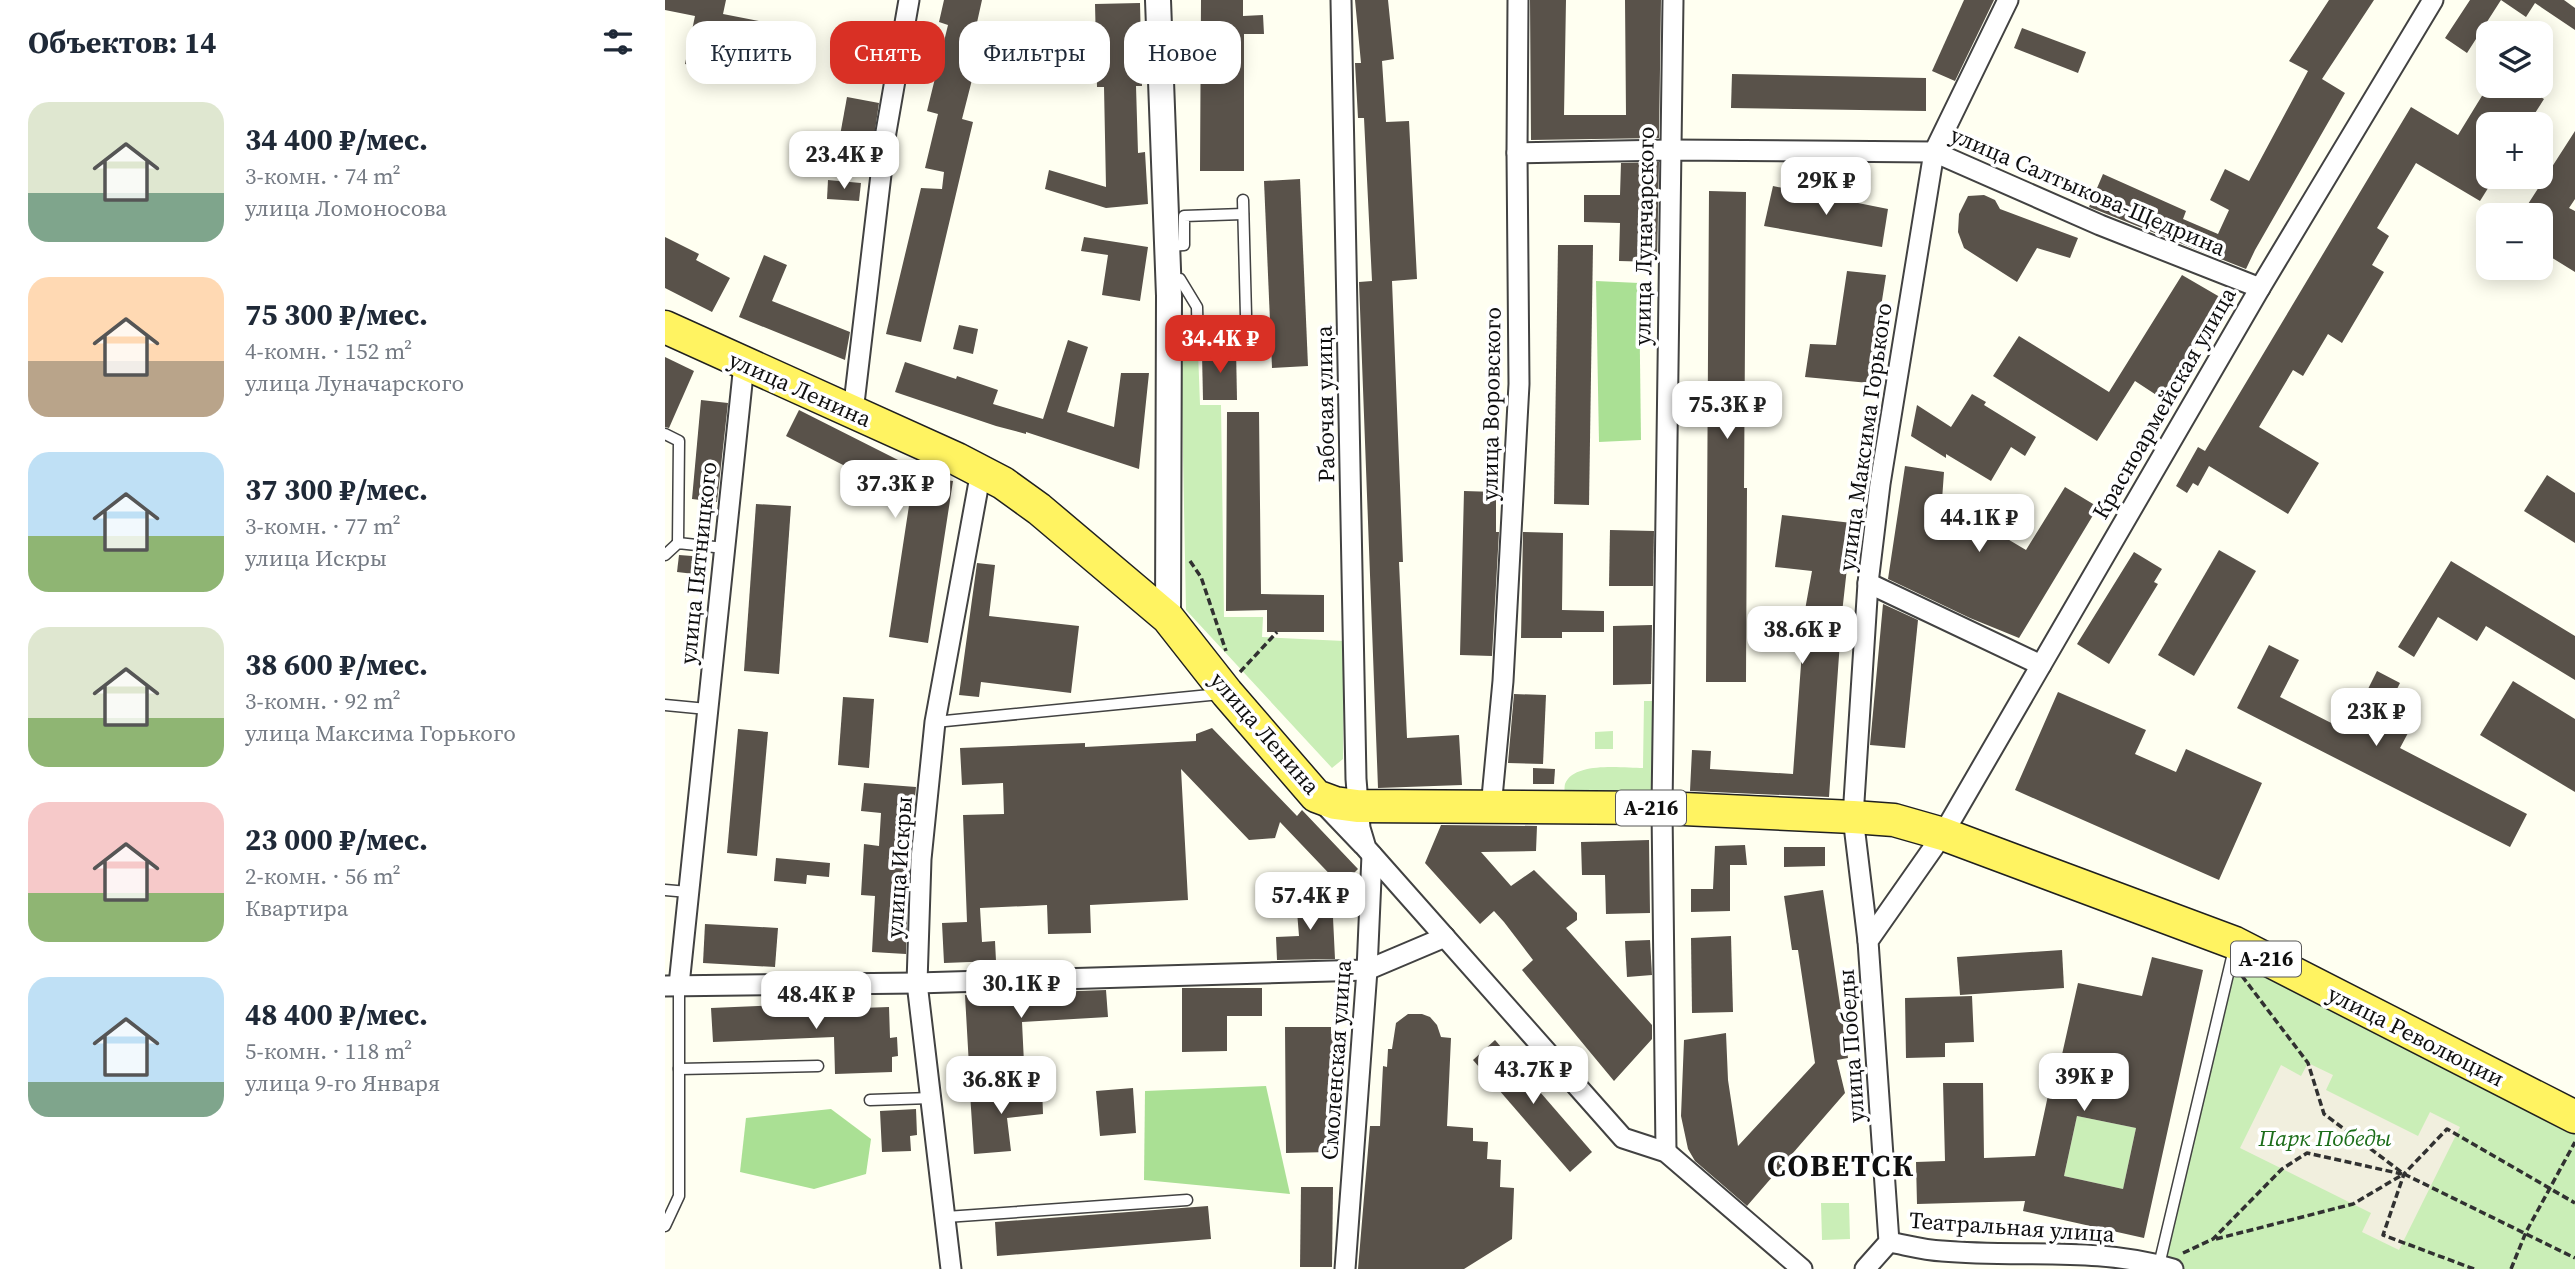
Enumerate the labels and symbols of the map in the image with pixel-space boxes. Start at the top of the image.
street label: улица Салтыкова-Щедрина [1945,118,2231,264]
street label: улица Луначарского [1626,126,1662,346]
pin: 23.4K ₽ [779,132,909,191]
pin: 29K ₽ [1777,158,1875,217]
street label: Красноармейская улица [2084,281,2244,525]
street label: улица Максима Горького [1830,301,1900,573]
street label: улица Воровского [1473,307,1509,501]
pin: 34.4K ₽ [1155,316,1285,375]
street label: Рабочая улица [1308,325,1342,483]
street label: улица Ленина [724,343,877,435]
pin: 75.3K ₽ [1662,382,1792,441]
street label: улица Пятницкого [671,460,725,666]
pin: 37.3K ₽ [830,461,960,520]
pin: 44.1K ₽ [1914,494,2044,554]
pin: 38.6K ₽ [1737,606,1867,666]
street label: улица Ленина [1203,665,1327,801]
pin: 23K ₽ [2327,688,2425,748]
road number: А-216 [1616,790,1686,826]
street label: улица Искры [878,795,920,939]
pin: 57.4K ₽ [1245,872,1375,932]
road number: А-216 [2231,942,2301,976]
street label: Смоленская улица [1313,959,1359,1161]
pin: 30.1K ₽ [956,960,1086,1020]
street label: улица Победы [1830,968,1872,1124]
pin: 48.4K ₽ [751,972,881,1031]
street label: улица Революции [2322,978,2510,1094]
pin: 43.7K ₽ [1468,1046,1598,1106]
pin: 39K ₽ [2035,1054,2133,1113]
pin: 36.8K ₽ [936,1056,1066,1116]
park label: Парк Победы [2258,1122,2391,1154]
district label: СОВЕТСК [1767,1145,1915,1186]
street label: Театральная улица [1908,1204,2116,1250]

